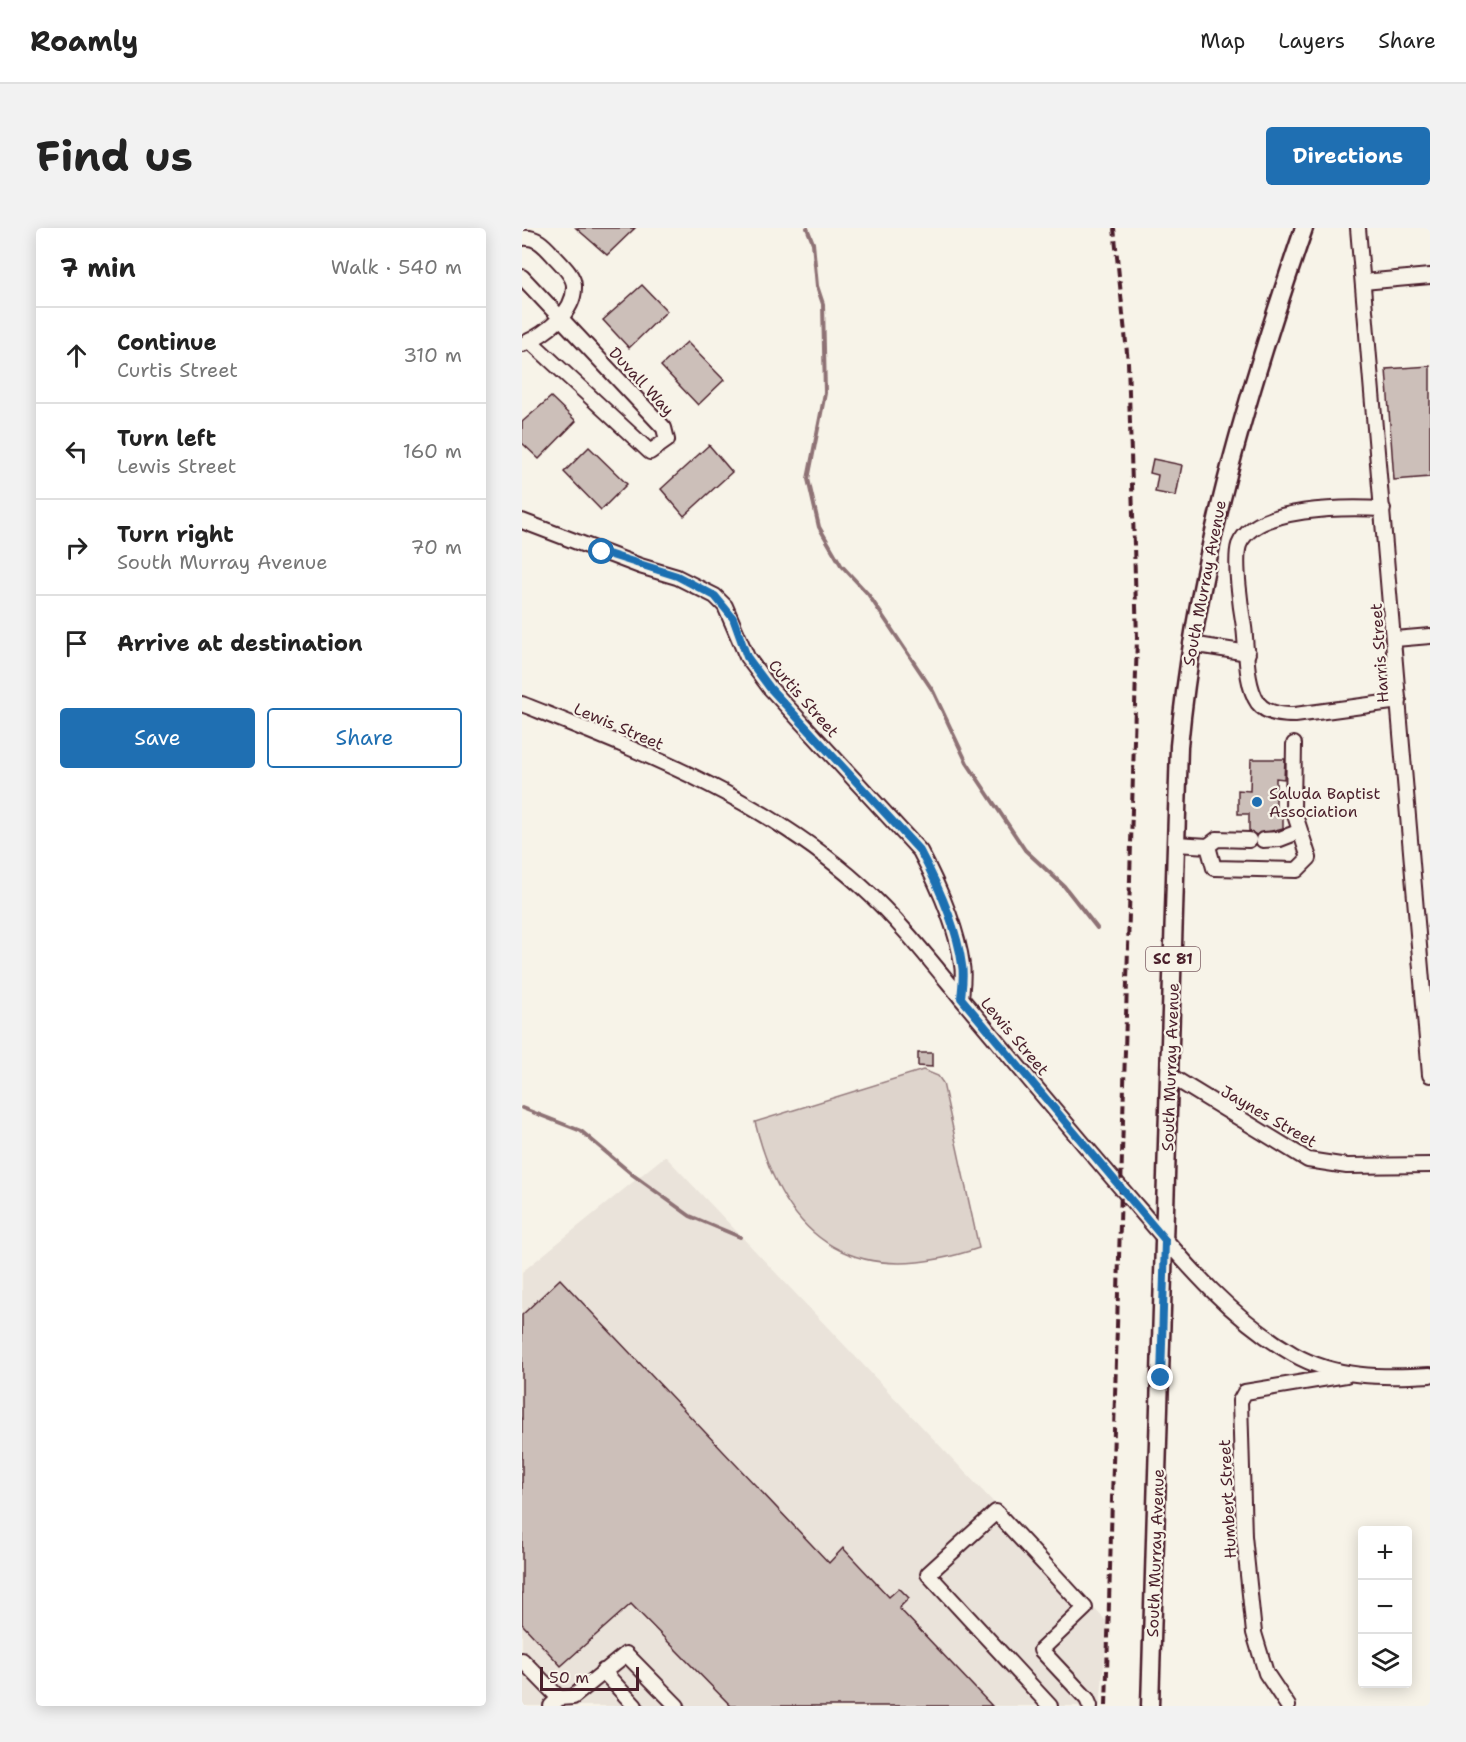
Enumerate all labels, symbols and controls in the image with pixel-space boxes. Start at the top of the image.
text: Roamly [30,22,138,60]
text: Map [1200,27,1245,55]
text: Layers [1278,27,1345,55]
text: Share [1378,27,1436,55]
button: Directions [1266,127,1430,185]
text: Find us [36,128,193,184]
text: 7 min [60,250,136,285]
text: Walk · 540 m [331,254,462,280]
text: Continue [117,328,217,357]
icon: ahead [60,339,93,372]
text: 310 m [403,342,462,368]
street label: Duvall Way [604,343,679,420]
text: Curtis Street [117,357,238,383]
text: Turn left [117,424,216,453]
icon: left [60,435,93,468]
text: 160 m [403,438,462,464]
text: Lewis Street [117,453,237,479]
street label: South Murray Avenue [1178,498,1231,668]
text: Turn right [117,520,234,549]
icon: right [60,531,93,564]
text: 70 m [410,534,462,560]
route start [588,538,614,564]
text: South Murray Avenue [117,549,328,575]
street label: Harris Street [1366,602,1393,704]
icon: arrive [60,627,93,660]
text: Arrive at destination [117,629,363,658]
street label: Curtis Street [764,655,843,742]
street label: Lewis Street [571,698,667,755]
button: Save [60,708,255,768]
button: Share [267,708,462,768]
place label: Saluda Baptist Association [1269,783,1380,822]
marker: Saluda Baptist Association [1250,795,1264,809]
road number: SC 81 [1146,947,1200,971]
street label: South Murray Avenue [1157,982,1184,1152]
street label: Lewis Street [976,993,1053,1080]
street label: Jaynes Street [1217,1081,1320,1152]
route end [1147,1364,1173,1390]
street label: Humbert Street [1214,1439,1241,1559]
street label: South Murray Avenue [1142,1468,1169,1638]
map controls [1358,1526,1412,1688]
button: + [1358,1526,1412,1580]
button: − [1358,1580,1412,1634]
button: layers [1358,1634,1412,1688]
scale bar [540,1664,639,1692]
text: 50 m [549,1667,589,1688]

